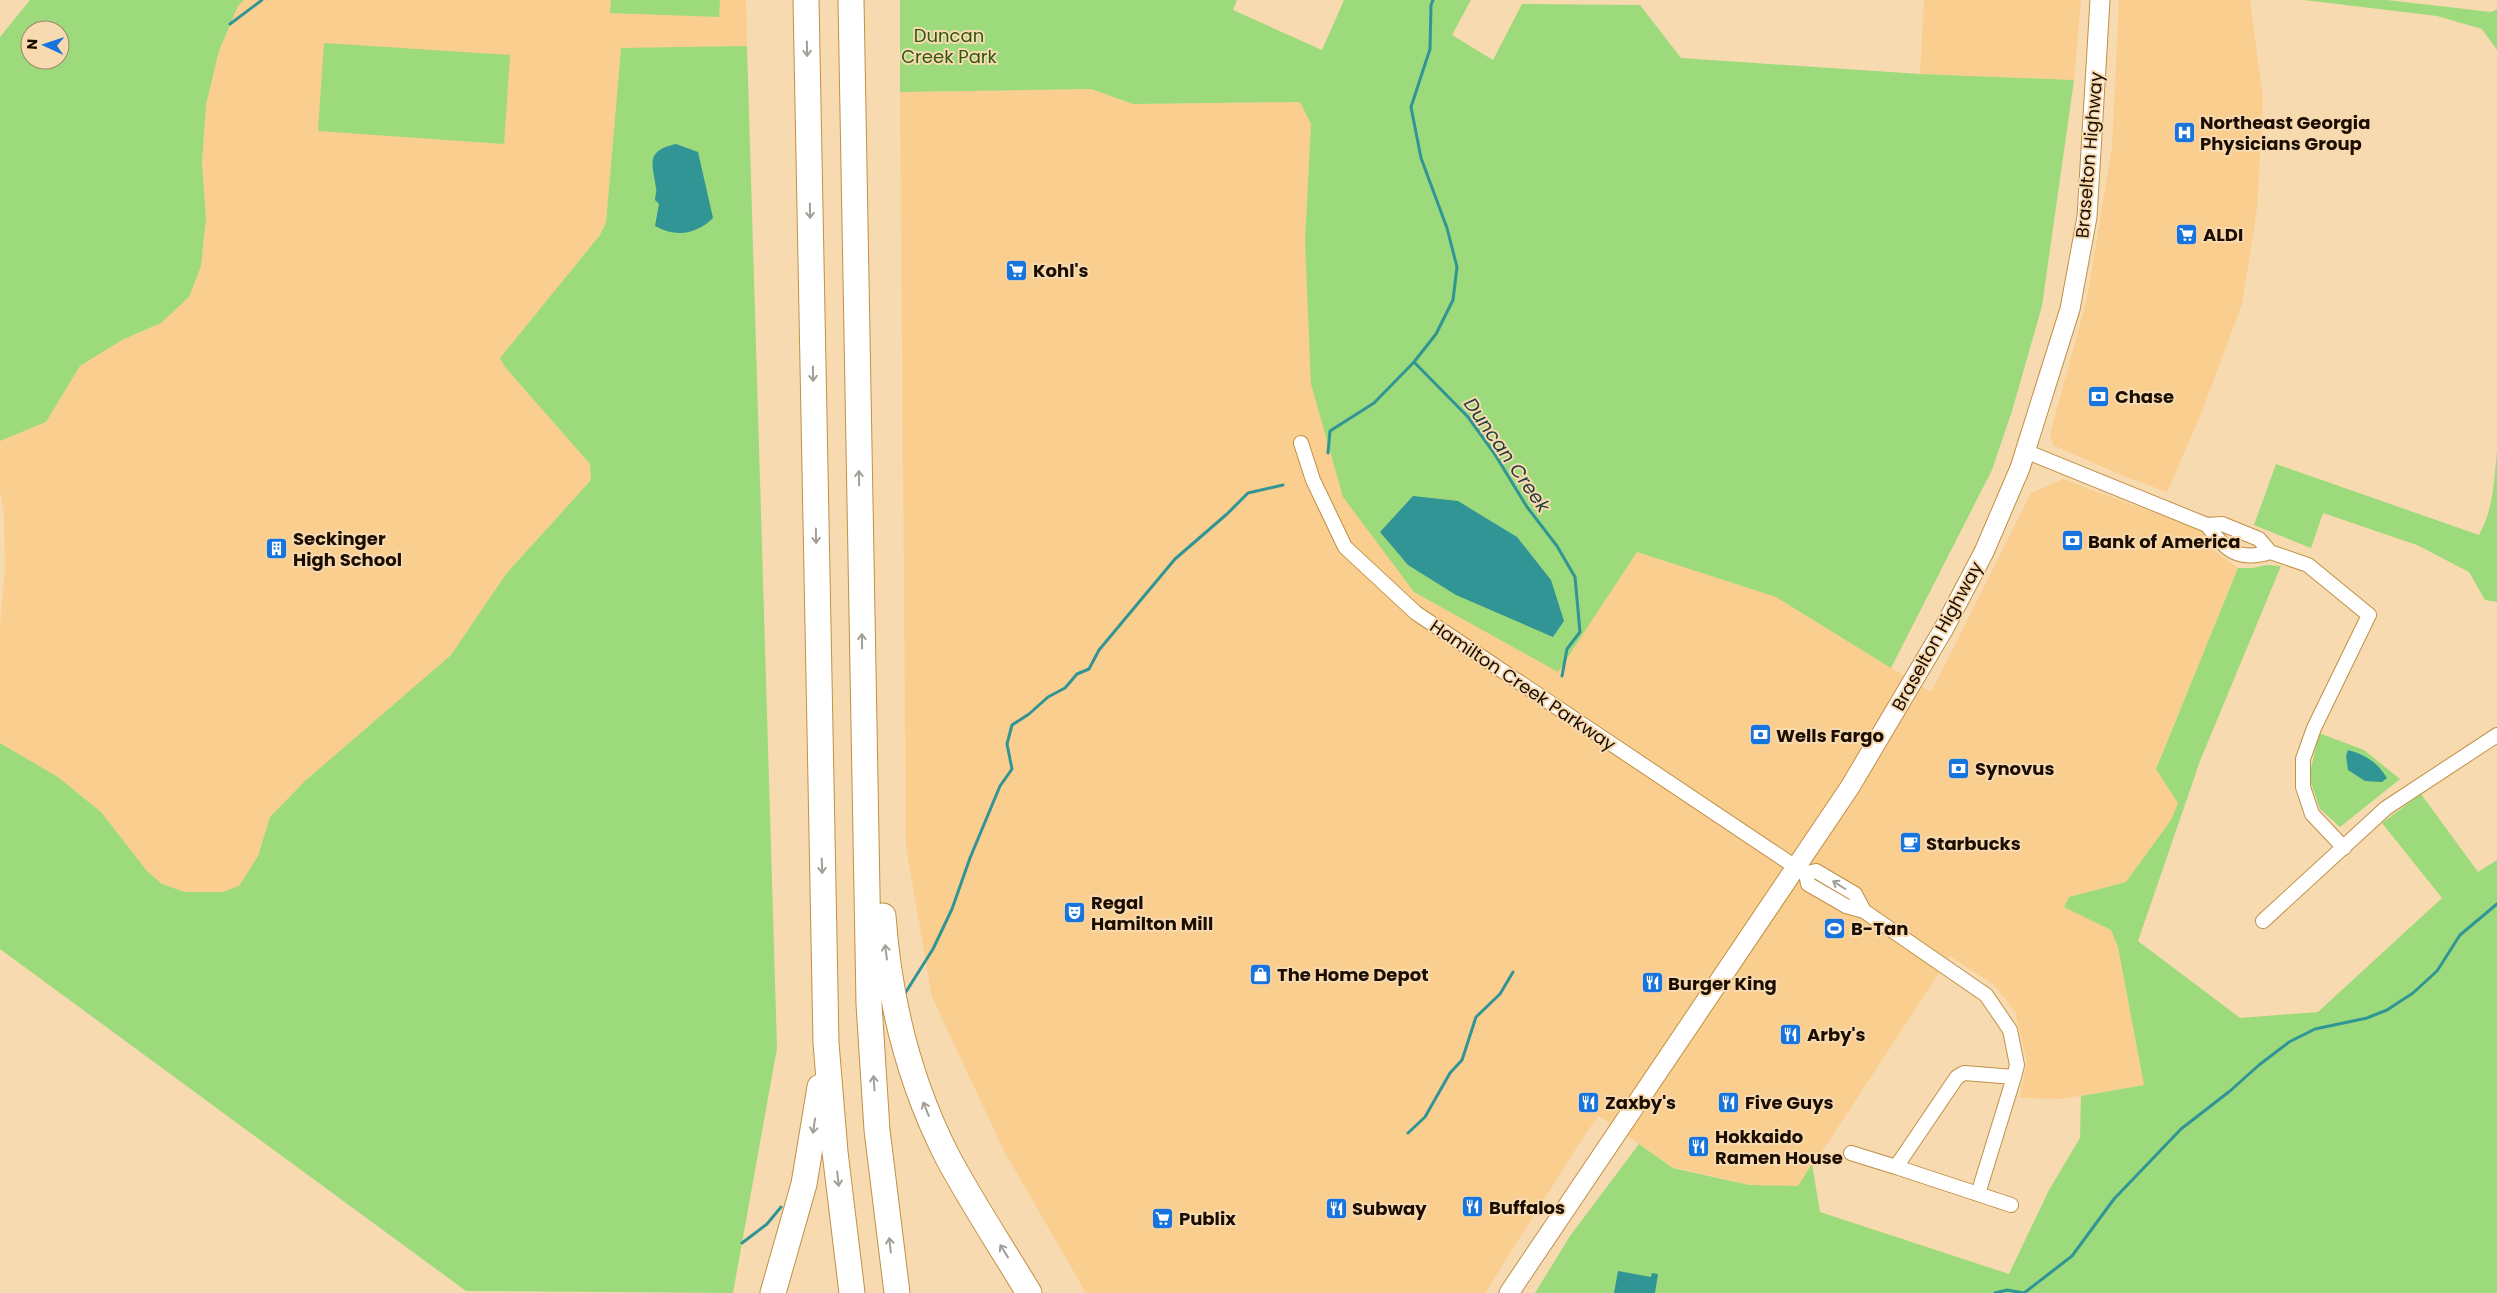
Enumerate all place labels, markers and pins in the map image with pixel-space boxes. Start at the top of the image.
place label: Northeast Georgia Physicians Group [2200,110,2370,156]
hospital icon: Northeast Georgia Physicians Group [2172,120,2196,144]
supermarket icon: ALDI [2175,222,2199,246]
place label: ALDI [2203,222,2243,247]
supermarket icon: Kohl's [1005,258,1029,282]
place label: Kohl's [1033,258,1088,283]
bank icon: Chase [2087,384,2111,408]
place label: Chase [2115,384,2174,409]
place label: Seckinger High School [293,526,402,572]
bank icon: Bank of America [2060,529,2084,553]
place label: Bank of America [2088,529,2240,554]
building icon: Seckinger High School [265,536,289,560]
bank icon: Wells Fargo [1748,723,1772,747]
place label: Wells Fargo [1776,723,1884,748]
bank icon: Synovus [1947,756,1971,780]
place label: Synovus [1975,756,2055,781]
cafe icon: Starbucks [1898,831,1922,855]
place label: Starbucks [1926,831,2021,856]
place label: Regal Hamilton Mill [1091,890,1213,936]
theatre icon: Regal Hamilton Mill [1063,900,1087,924]
sports icon: B-Tan [1823,916,1847,940]
place label: B-Tan [1851,916,1908,941]
shop icon: The Home Depot [1249,962,1273,986]
place label: The Home Depot [1277,962,1428,987]
restaurant icon: Burger King [1640,971,1664,995]
place label: Burger King [1668,971,1777,996]
restaurant icon: Arby's [1779,1022,1803,1046]
place label: Arby's [1807,1022,1866,1047]
restaurant icon: Zaxby's [1577,1090,1601,1114]
place label: Zaxby's [1605,1090,1676,1115]
restaurant icon: Five Guys [1717,1090,1741,1114]
place label: Five Guys [1745,1090,1834,1115]
place label: Hokkaido Ramen House [1715,1124,1843,1170]
restaurant icon: Hokkaido Ramen House [1687,1134,1711,1158]
restaurant icon: Buffalos [1461,1195,1485,1219]
place label: Buffalos [1489,1195,1565,1220]
restaurant icon: Subway [1324,1196,1348,1220]
place label: Subway [1352,1196,1427,1221]
supermarket icon: Publix [1151,1206,1175,1230]
place label: Publix [1179,1206,1236,1231]

